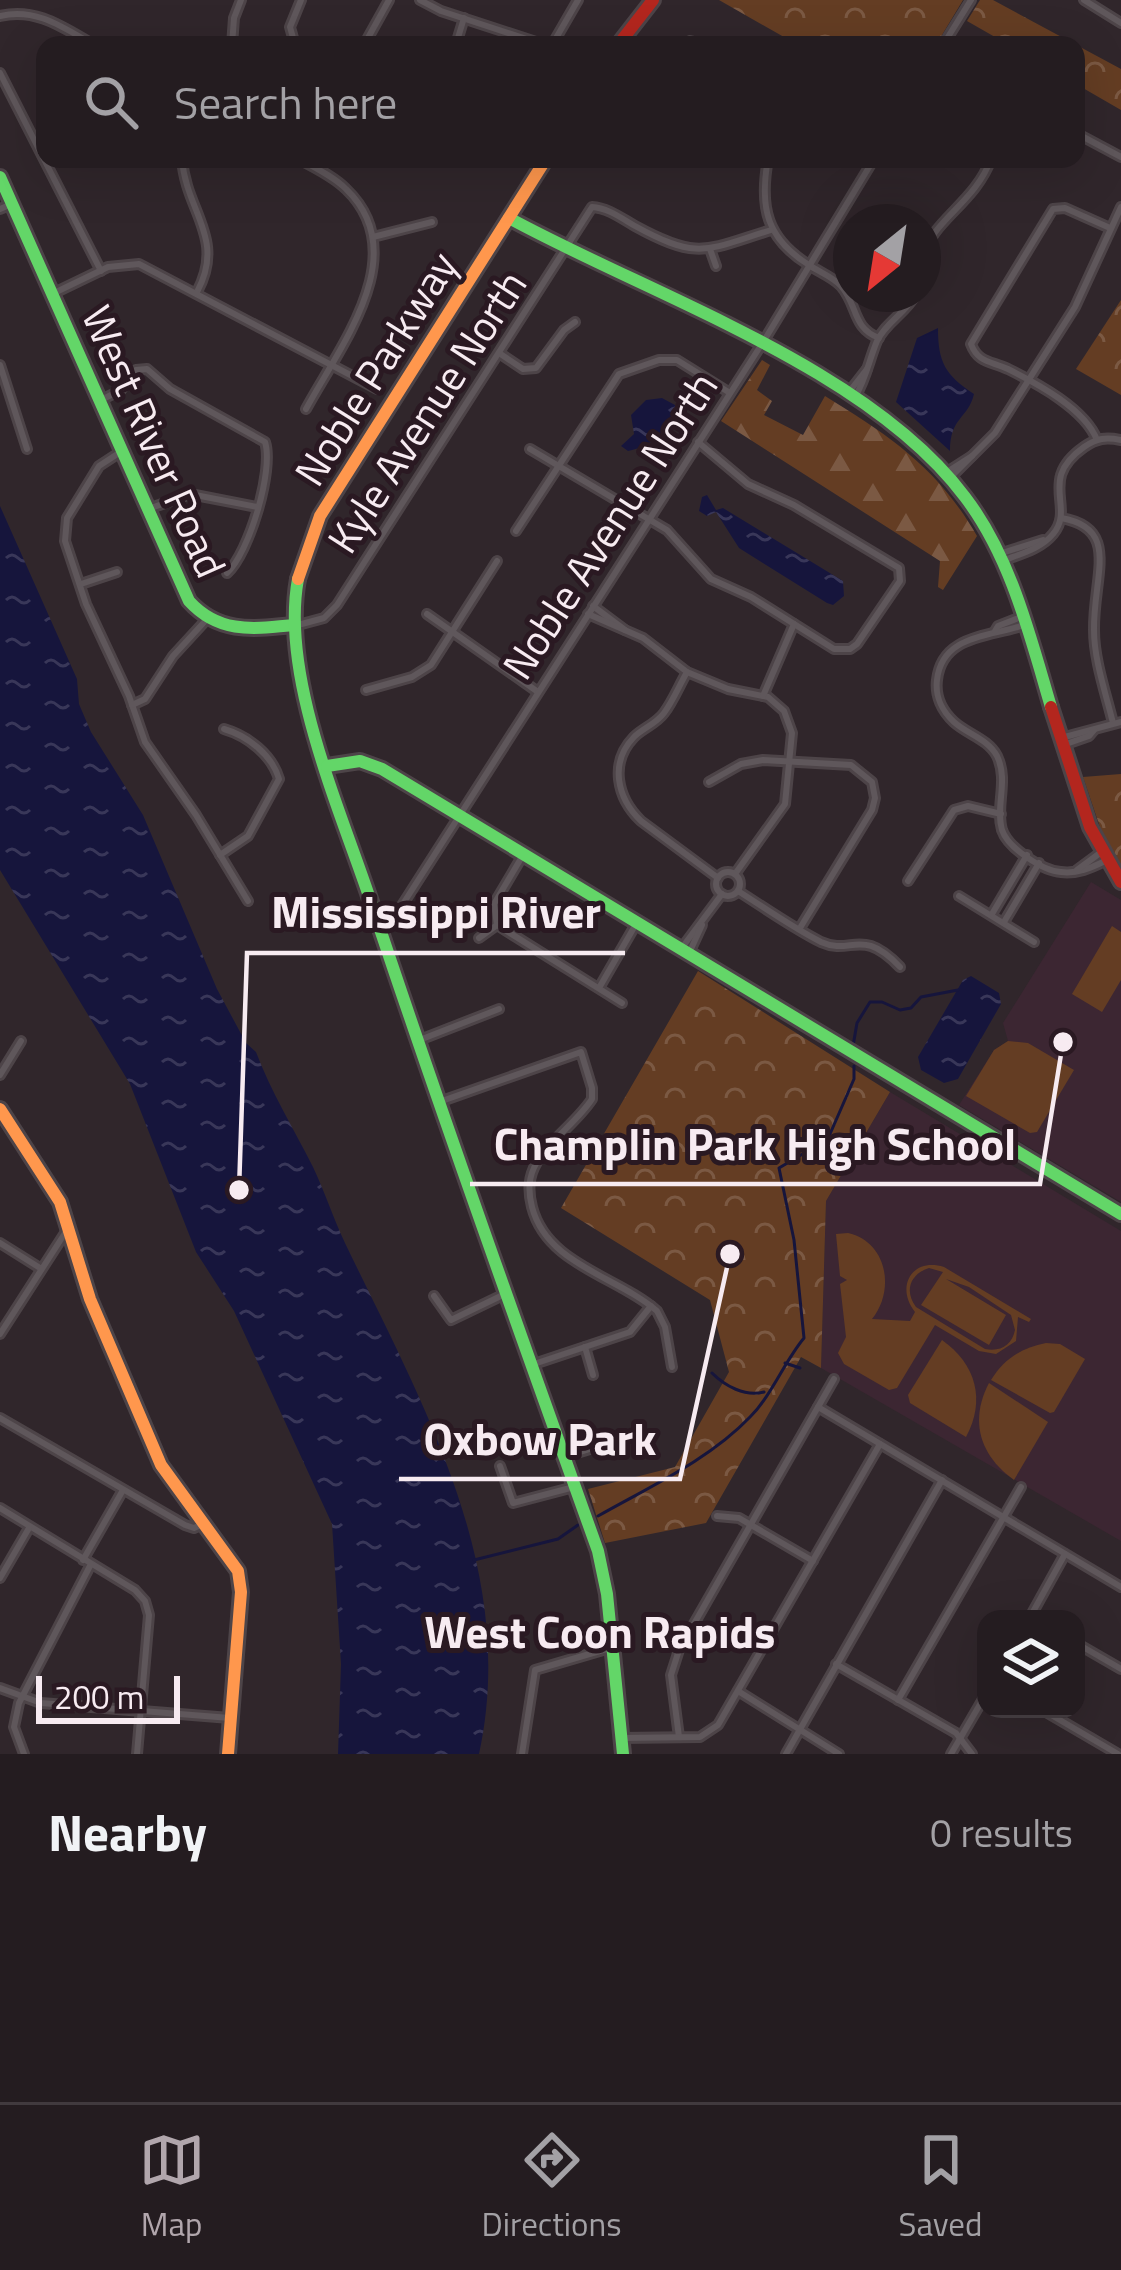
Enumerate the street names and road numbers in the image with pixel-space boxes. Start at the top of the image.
street label: Noble Parkway [277,238,473,498]
street label: Kyle Avenue North [310,257,542,565]
street label: West River Road [66,295,244,587]
street label: Noble Avenue North [485,359,733,691]

